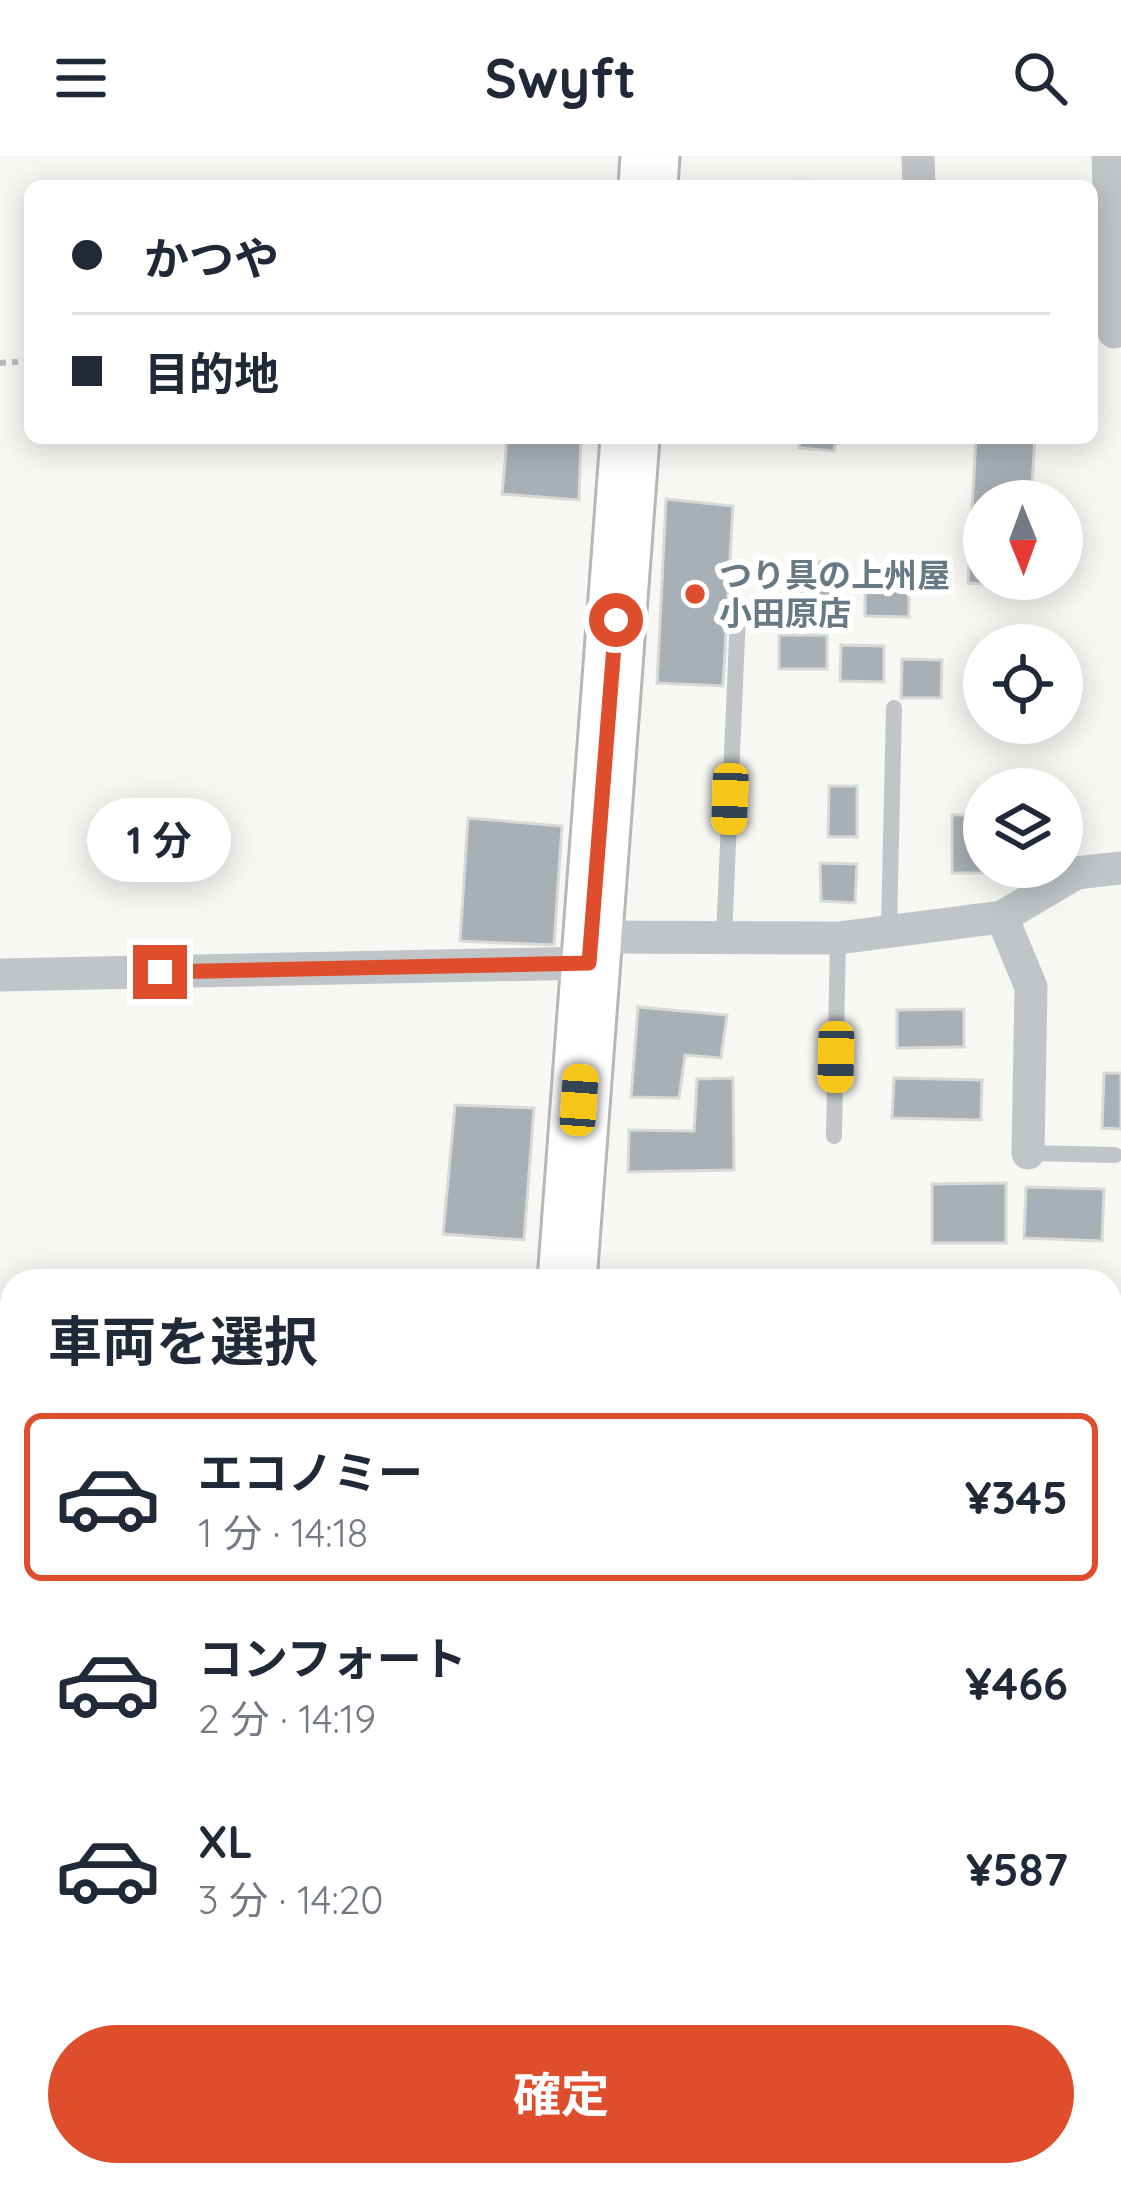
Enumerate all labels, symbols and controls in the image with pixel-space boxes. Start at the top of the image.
text: Swyft [485,44,636,112]
icon: menu [48,45,114,111]
icon: search [1007,45,1073,111]
text: かつや [144,230,279,286]
text: 目的地 [144,345,279,401]
north arrow [963,480,1083,600]
map controls [963,480,1083,888]
place label: つり具の上州屋 小田原店 [719,554,950,633]
marker: つり具の上州屋 小田原店 [682,581,708,607]
route start [589,593,643,647]
button: locate [963,624,1083,744]
car [711,762,749,836]
button: layers [963,768,1083,888]
callout: 1 分 [88,798,232,882]
text: 1 分 [126,815,192,864]
route end [133,945,187,999]
car [817,1021,855,1093]
car [559,1063,599,1137]
text: 車両を選択 [48,1307,318,1375]
icon: car [54,1443,162,1551]
text: エコノミー [198,1444,423,1500]
text: ¥345 [965,1469,1068,1525]
text: 1 分 · 14:18 [198,1508,368,1557]
icon: car [54,1629,162,1737]
text: コンフォート [198,1630,467,1686]
text: ¥466 [965,1655,1068,1711]
text: 2 分 · 14:19 [198,1694,376,1743]
text: XL [198,1813,253,1869]
icon: car [54,1815,162,1923]
text: ¥587 [966,1841,1068,1897]
text: 3 分 · 14:20 [198,1875,383,1924]
button: 確定 [48,2025,1074,2163]

